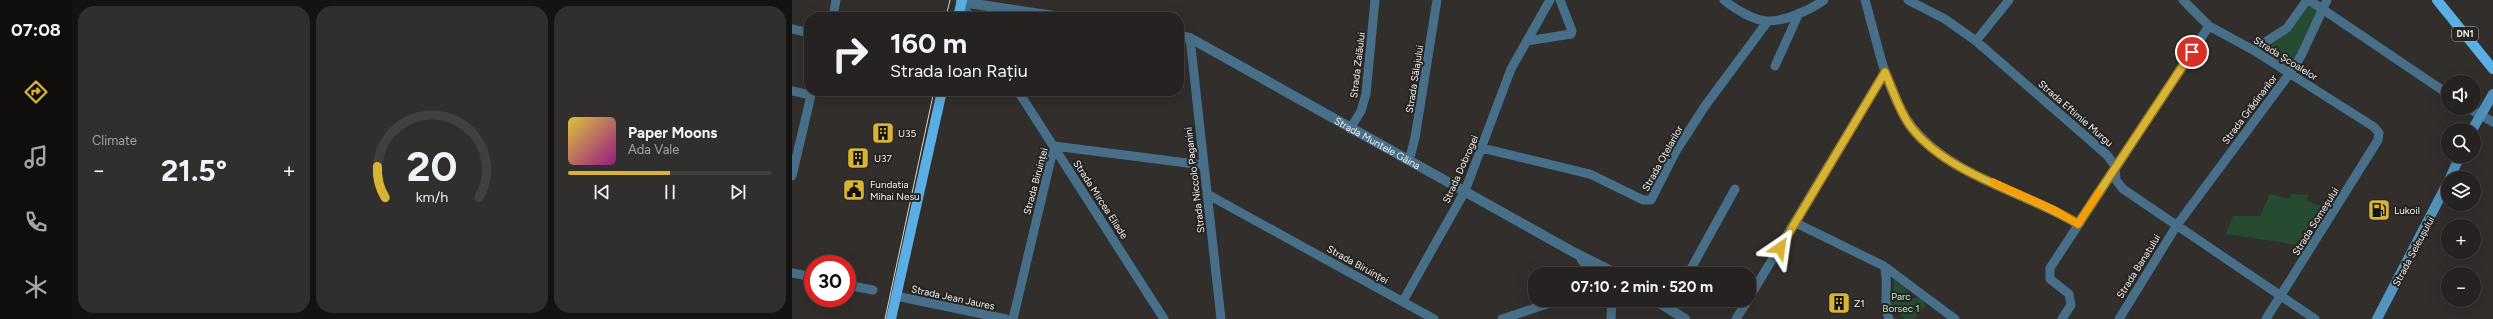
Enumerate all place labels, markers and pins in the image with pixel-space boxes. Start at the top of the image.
pin [2175,35,2209,69]
building icon: U35 [870,120,896,146]
place label: U35 [898,127,917,140]
building icon: U37 [845,145,871,171]
place label: U37 [874,152,893,165]
public building icon: Fundatia Mihai Nesu [841,177,867,203]
place label: Fundatia Mihai Nesu [870,178,920,203]
fuel station icon: Lukoil [2366,197,2392,223]
place label: Lukoil [2394,204,2420,217]
building icon: Z1 [1826,290,1852,316]
place label: Z1 [1854,297,1865,310]

